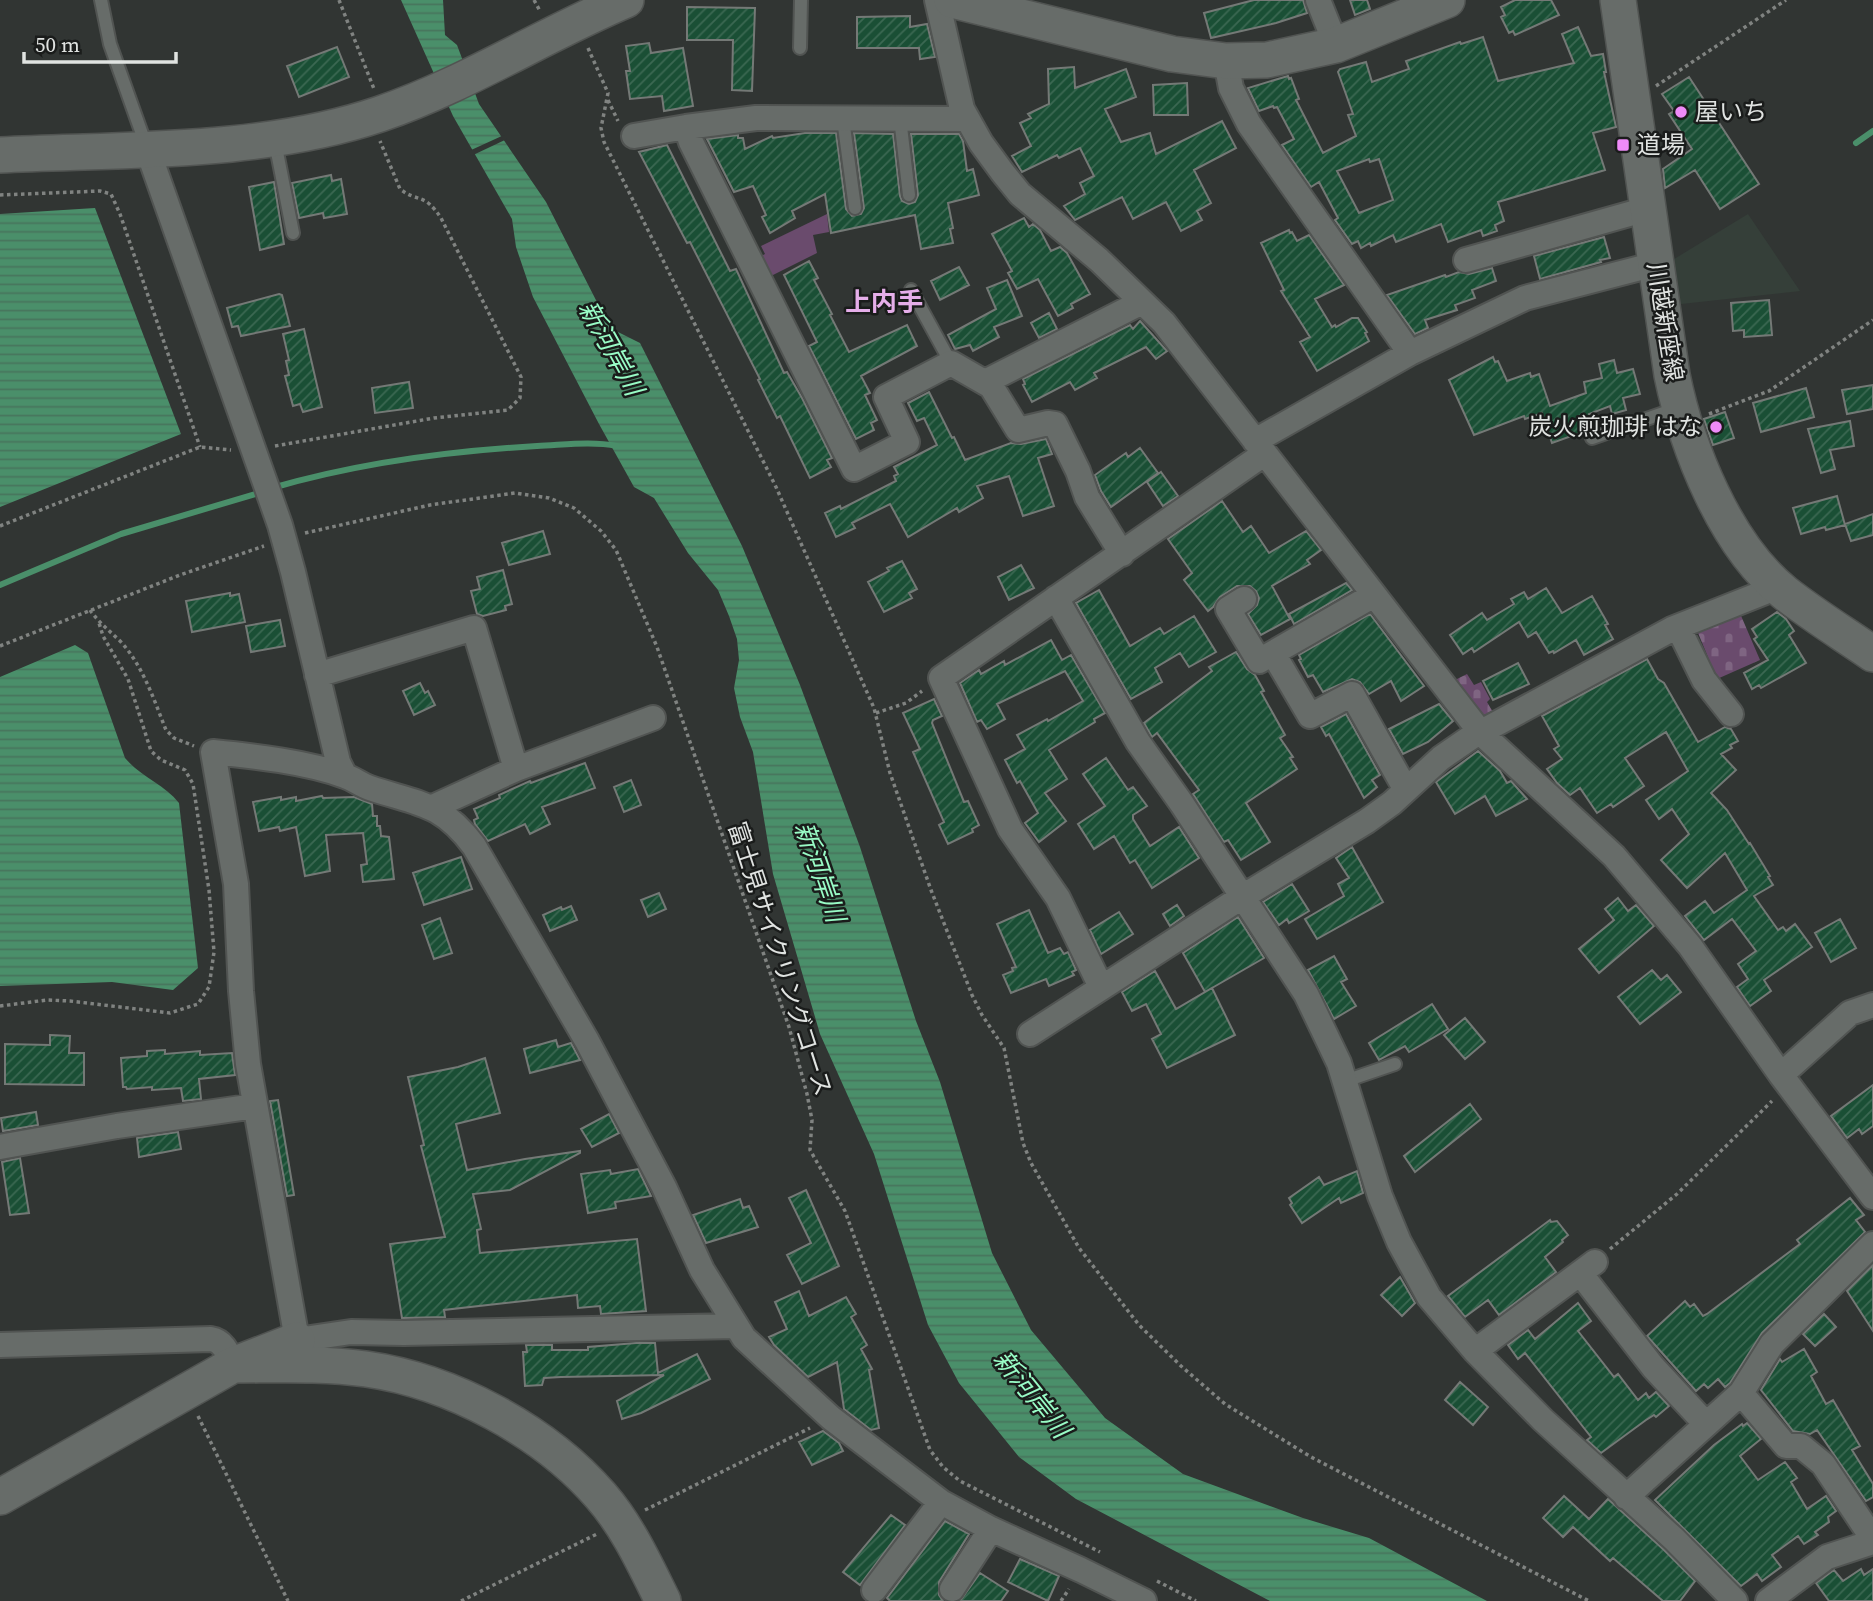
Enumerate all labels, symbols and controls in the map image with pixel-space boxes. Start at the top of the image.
scale bar [24,21,177,65]
text: 50 m [35,30,80,59]
place label: 屋いち [1695,95,1767,128]
marker: 屋いち [1673,104,1689,120]
place label: 道場 [1637,128,1685,161]
marker: 道場 [1615,137,1631,153]
street label: 川越新座線 [1640,260,1691,384]
district label: 上内手 [845,284,923,320]
water label: 新河岸川 [570,294,653,405]
place label: 炭火煎珈琲 はな [1528,410,1702,443]
marker: 炭火煎珈琲 はな [1708,419,1724,435]
water label: 新河岸川 [786,817,855,930]
street label: 富士見サイクリングコース [721,818,840,1100]
water label: 新河岸川 [985,1342,1081,1448]

